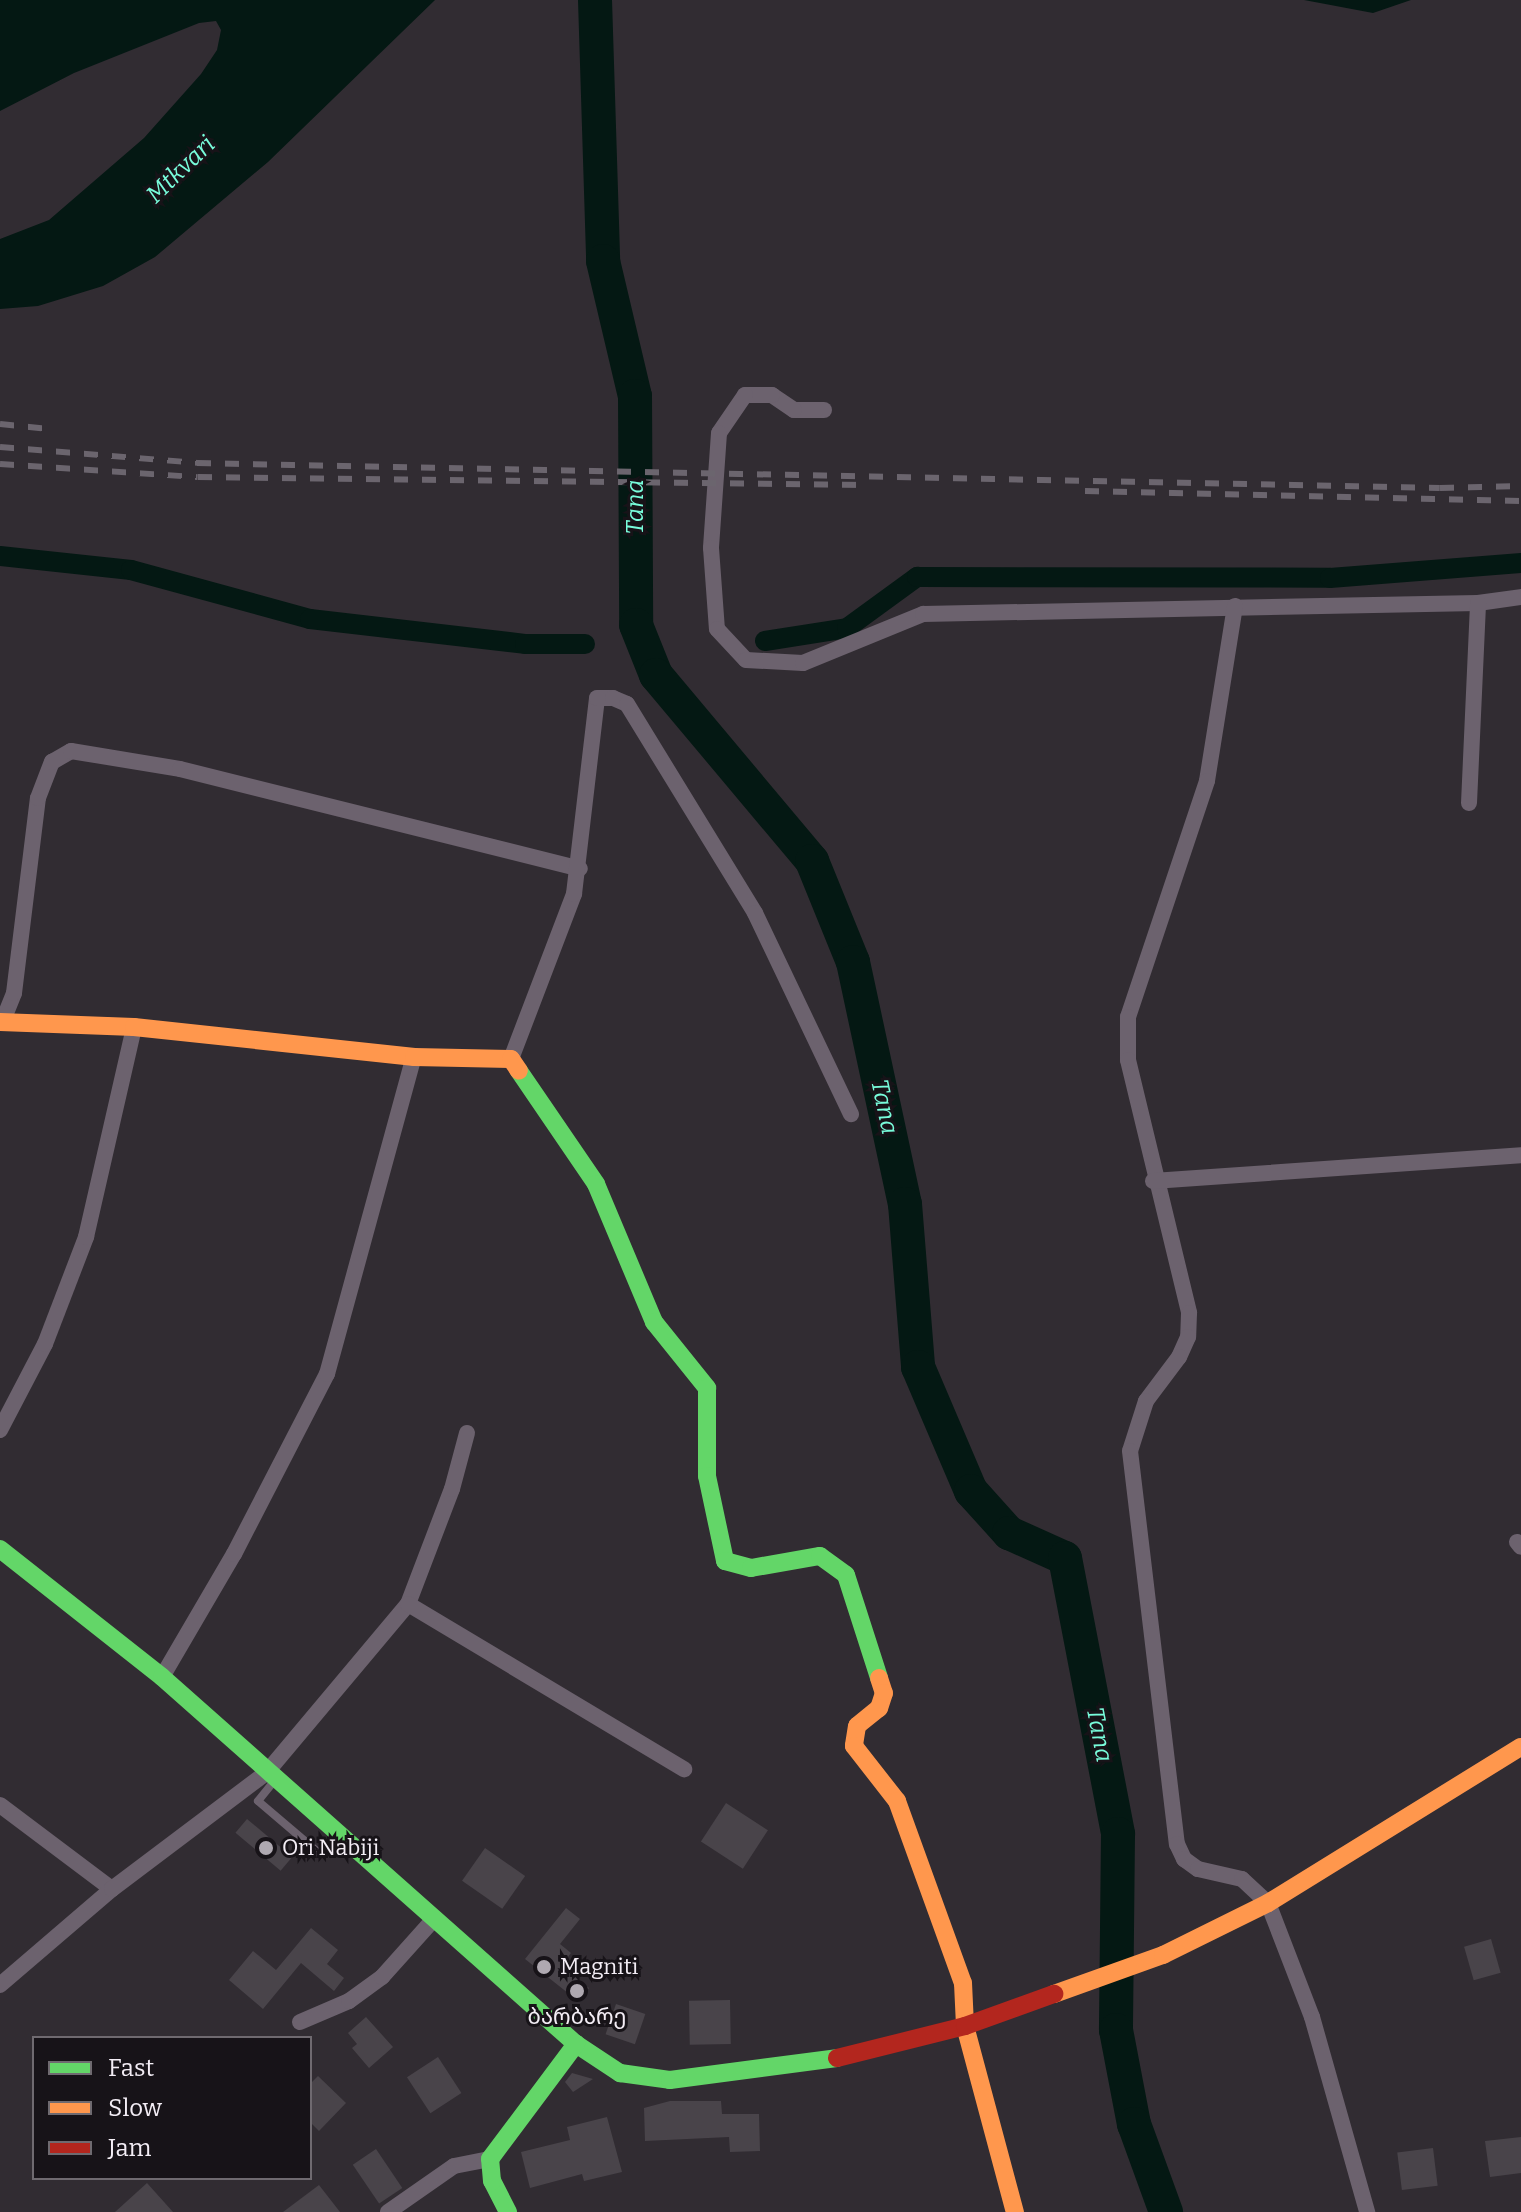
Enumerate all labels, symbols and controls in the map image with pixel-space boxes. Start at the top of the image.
water label: Mtkvari [141,130,221,210]
water label: Tana [622,479,650,535]
water label: Tana [864,1077,904,1137]
water label: Tana [1080,1705,1118,1765]
place label: Ori Nabiji [282,1835,379,1861]
marker: Ori Nabiji [257,1839,275,1857]
place label: Magniti [560,1954,638,1980]
marker: Magniti [535,1958,553,1976]
marker: ბარბარე [568,1982,586,2000]
place label: ბარბარე [528,2004,626,2030]
legend [32,2036,312,2180]
text: Fast [108,2054,154,2082]
text: Slow [108,2094,162,2122]
text: Jam [108,2134,151,2162]

